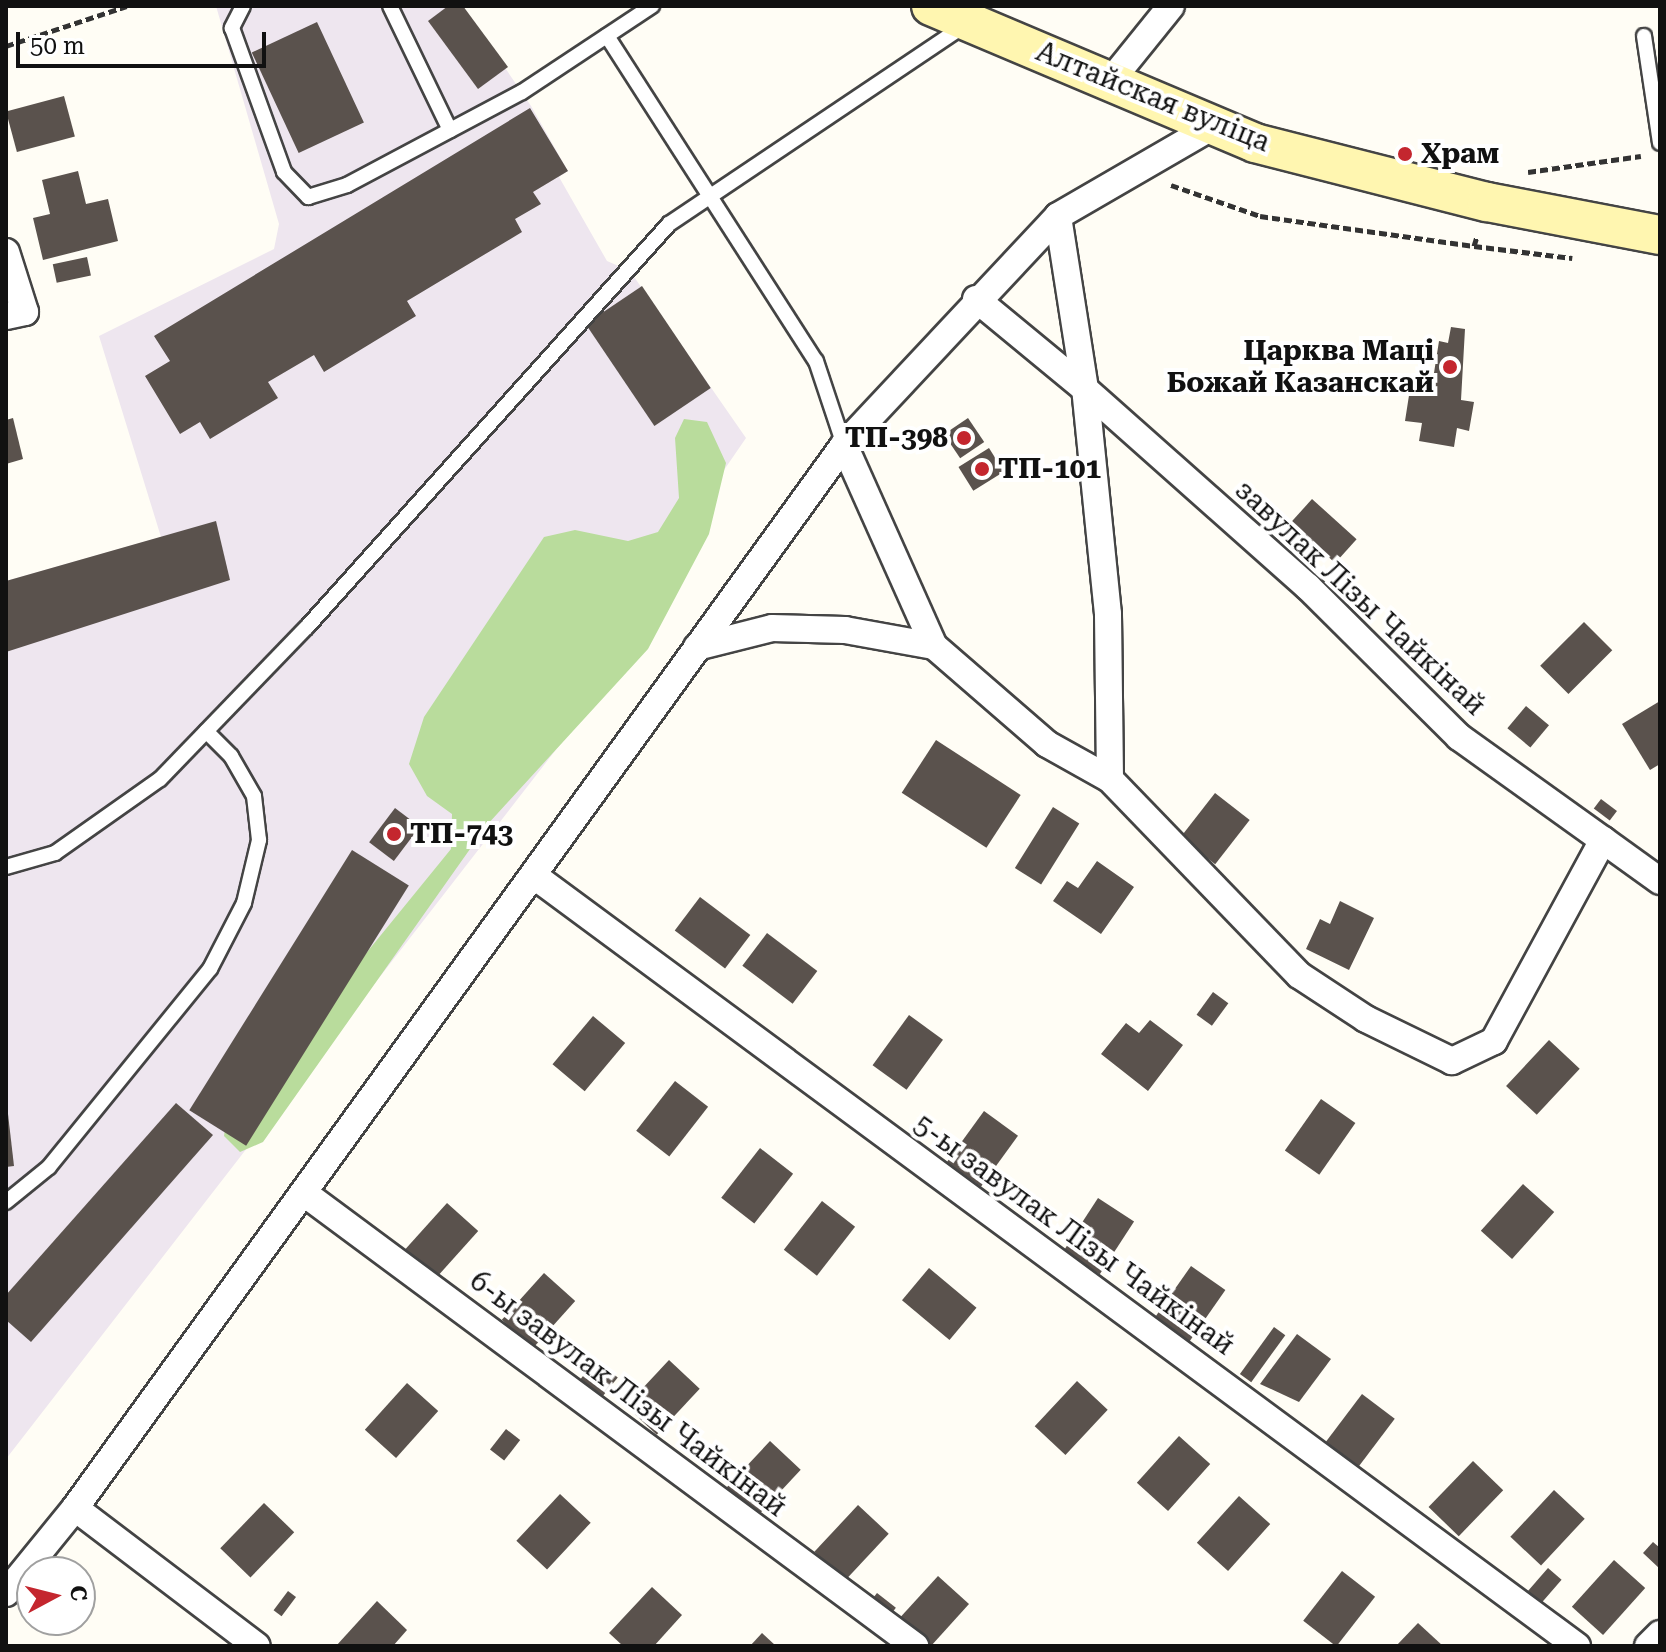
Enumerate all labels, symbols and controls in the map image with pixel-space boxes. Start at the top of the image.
scale bar [20,16,270,66]
text: 50 m [30,32,85,60]
street label: Алтайская вуліца [1031,35,1275,159]
place label: Храм [1421,137,1499,171]
marker: Храм [1396,145,1414,163]
place label: Царква Маці Божай Казанскай [1167,334,1434,400]
marker: Царква Маці Божай Казанскай [1441,358,1459,376]
place label: ТП-398 [845,421,948,455]
marker: ТП-398 [955,429,973,447]
place label: ТП-101 [998,452,1101,486]
marker: ТП-101 [973,460,991,478]
street label: завулак Лізы Чайкінай [1228,473,1492,723]
place label: ТП-743 [410,817,513,851]
marker: ТП-743 [385,825,403,843]
street label: 5-ы завулак Лізы Чайкінай [907,1108,1241,1362]
street label: 6-ы завулак Лізы Чайкінай [463,1264,793,1524]
north arrow [16,1556,96,1636]
text: С [65,1584,92,1602]

